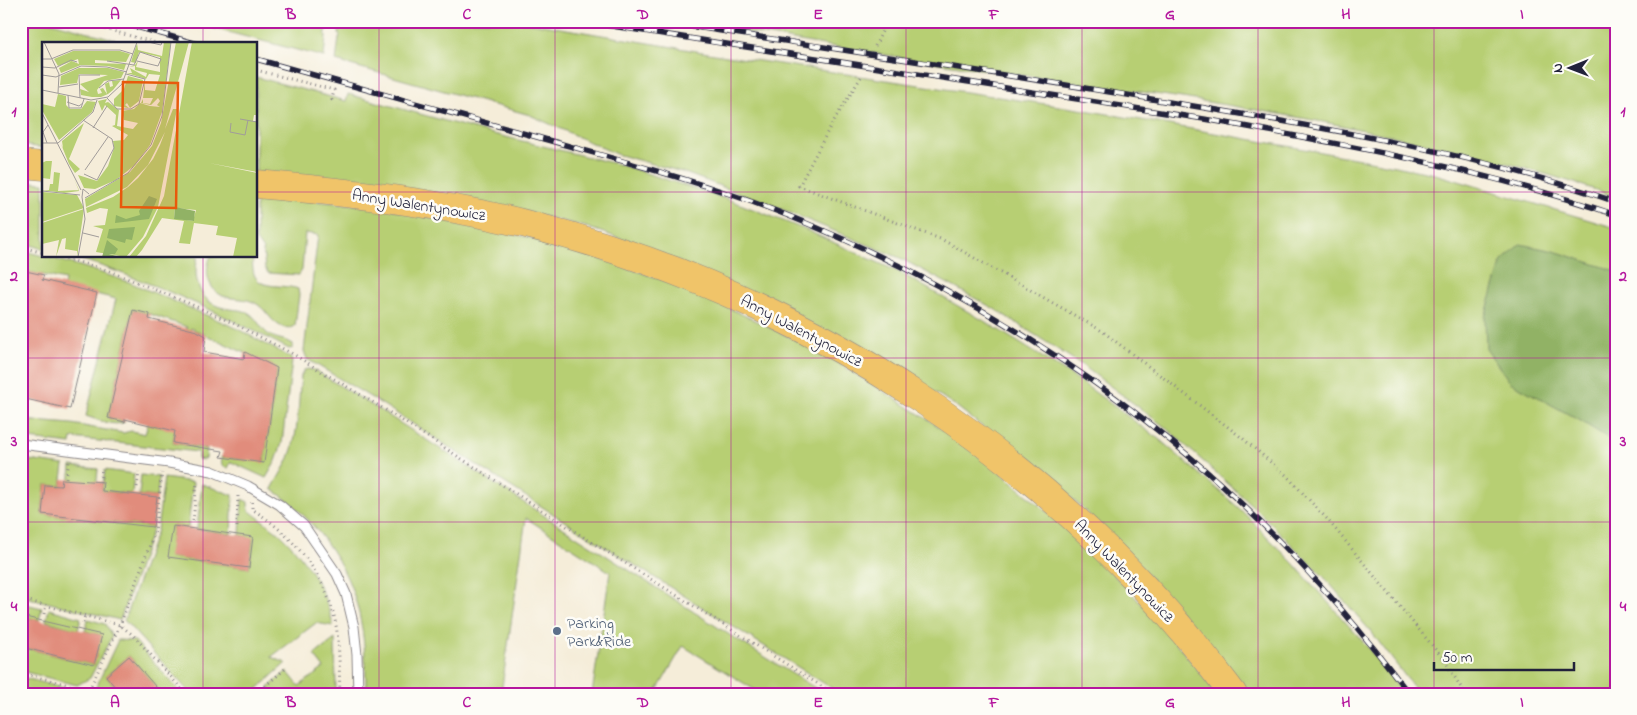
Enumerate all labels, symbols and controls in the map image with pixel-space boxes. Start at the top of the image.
text: A [110,3,120,27]
text: B [285,3,297,27]
text: C [463,3,472,27]
text: D [636,3,649,27]
text: E [813,3,823,27]
text: F [988,3,1000,27]
text: G [1165,3,1175,27]
text: H [1341,3,1351,27]
text: I [1520,3,1524,27]
inset map [42,42,258,258]
north arrow [1544,42,1594,92]
text: N [1548,63,1569,73]
text: 1 [11,100,17,124]
text: 1 [1620,100,1626,124]
street label: Anny Walentynowicz [350,184,488,228]
text: 2 [9,265,18,289]
text: 2 [1618,265,1627,289]
street label: Anny Walentynowicz [736,289,867,374]
text: 3 [10,430,18,454]
text: 3 [1619,430,1627,454]
street label: Anny Walentynowicz [1068,515,1179,628]
text: 4 [10,595,18,619]
text: 4 [1619,595,1627,619]
place label: Parking Park&Ride [567,612,632,654]
marker: Parking Park&Ride [551,625,563,637]
scale bar [1434,640,1574,672]
text: 50 m [1442,647,1473,669]
text: A [110,691,120,715]
text: B [285,691,297,715]
text: C [463,691,472,715]
text: D [636,691,649,715]
text: E [813,691,823,715]
text: F [988,691,1000,715]
text: G [1165,691,1175,715]
text: H [1341,691,1351,715]
text: I [1520,691,1524,715]

